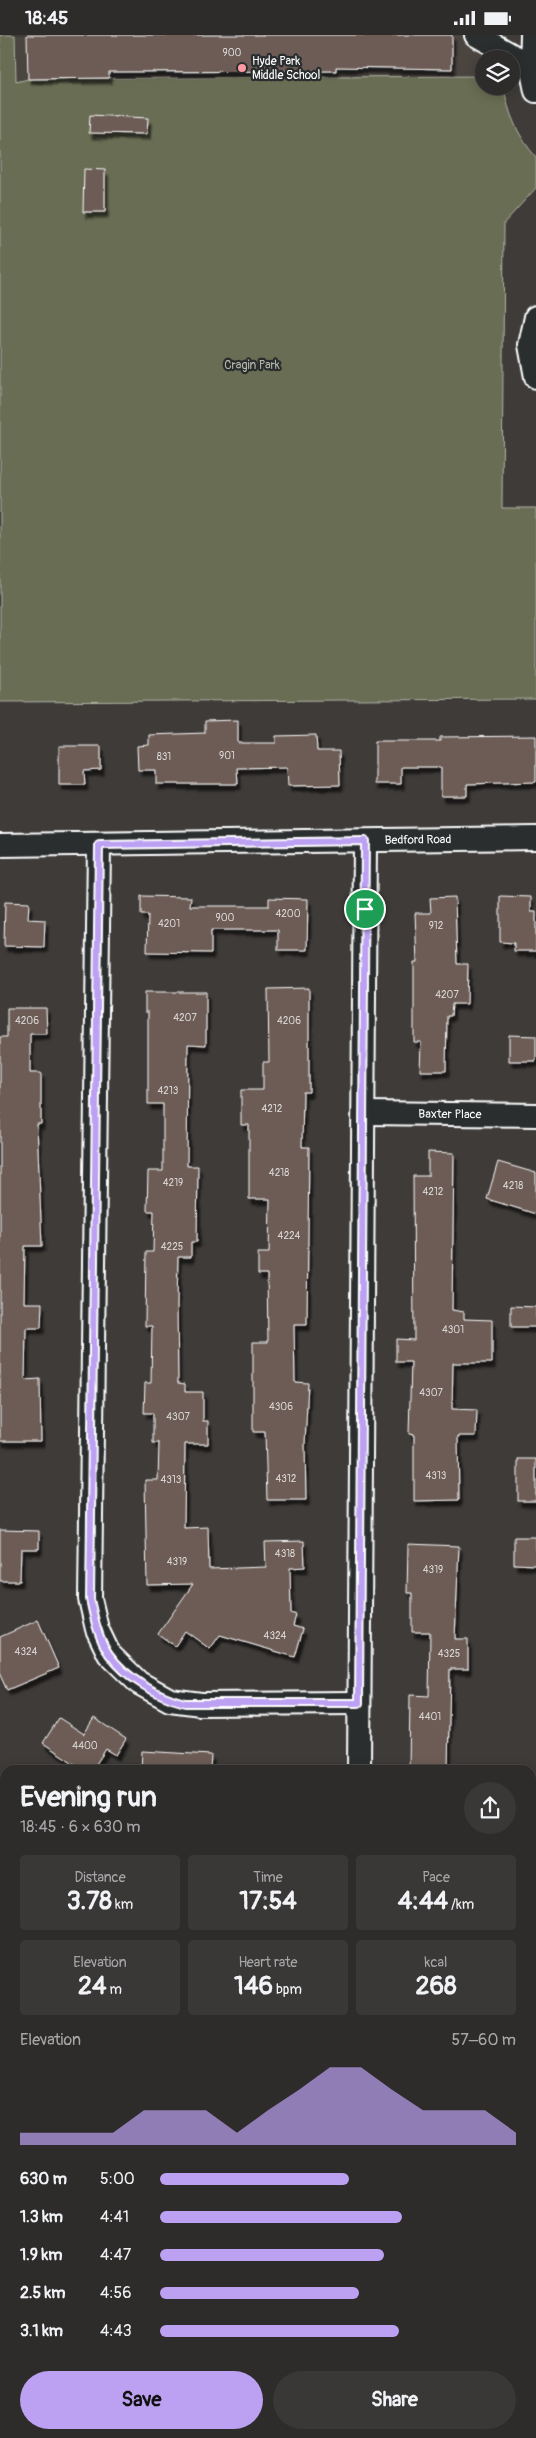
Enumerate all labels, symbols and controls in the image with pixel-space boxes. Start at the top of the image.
text: 18:45 [25,6,68,30]
house number: 900 [223,47,242,59]
map controls [475,50,520,95]
button: layers [475,50,520,95]
place label: Hyde Park Middle School [252,54,321,83]
marker: Hyde Park Middle School [236,62,248,74]
park label: Cragin Park [224,358,280,373]
house number: 901 [219,750,235,762]
house number: 831 [157,751,171,763]
street label: Bedford Road [385,832,451,847]
pin [344,888,386,930]
icon: arrive [351,895,379,923]
house number: 4200 [275,908,301,920]
house number: 900 [216,912,235,924]
house number: 4201 [158,918,180,930]
house number: 912 [429,920,444,932]
house number: 4207 [435,989,459,1001]
house number: 4207 [173,1012,197,1024]
house number: 4206 [15,1015,39,1027]
house number: 4206 [277,1015,301,1027]
house number: 4213 [158,1085,179,1097]
house number: 4212 [262,1103,283,1115]
street label: Baxter Place [418,1106,482,1122]
house number: 4218 [269,1167,289,1179]
house number: 4219 [163,1177,183,1189]
house number: 4218 [503,1180,523,1192]
house number: 4212 [423,1186,444,1198]
house number: 4224 [278,1230,301,1242]
house number: 4225 [161,1241,183,1253]
house number: 4301 [442,1324,464,1336]
house number: 4307 [419,1387,443,1399]
house number: 4306 [269,1401,293,1413]
house number: 4307 [166,1411,190,1423]
house number: 4313 [426,1470,447,1482]
house number: 4312 [276,1473,297,1485]
house number: 4313 [161,1474,182,1486]
house number: 4318 [275,1548,295,1560]
house number: 4319 [167,1556,187,1568]
house number: 4319 [423,1564,443,1576]
house number: 4324 [264,1630,287,1642]
house number: 4324 [15,1646,38,1658]
house number: 4325 [438,1648,460,1660]
house number: 4401 [419,1711,441,1723]
house number: 4400 [72,1740,98,1752]
text: Evening run [20,1780,157,1815]
button: share [464,1782,516,1834]
text: 18:45 · 6 × 630 m [20,1817,141,1837]
text: Distance [74,1869,126,1886]
text: Time [253,1869,283,1886]
text: Pace [422,1869,450,1886]
text: 3.78 [67,1886,112,1917]
text: 17:54 [239,1886,297,1917]
text: 4:44 [398,1886,448,1917]
text: km [112,1896,133,1913]
text: /km [448,1896,474,1913]
text: Elevation [73,1954,127,1971]
text: Heart rate [238,1954,298,1971]
text: kcal [425,1954,447,1971]
text: 24 [78,1971,107,2002]
text: 146 [234,1971,273,2002]
text: 268 [415,1971,457,2002]
text: m [107,1981,122,1998]
text: bpm [273,1981,302,1998]
text: Elevation [20,2030,81,2050]
text: 57–60 m [452,2030,516,2050]
text: 630 m [20,2169,67,2189]
text: 5:00 [100,2169,135,2189]
text: 1.3 km [20,2207,63,2227]
text: 4:41 [100,2207,129,2227]
text: 1.9 km [20,2245,62,2265]
text: 4:47 [100,2245,131,2265]
text: 2.5 km [20,2283,65,2303]
text: 4:56 [100,2283,132,2303]
text: 3.1 km [20,2321,63,2341]
text: 4:43 [100,2321,132,2341]
button: Save [20,2371,263,2429]
button: Share [273,2371,516,2429]

